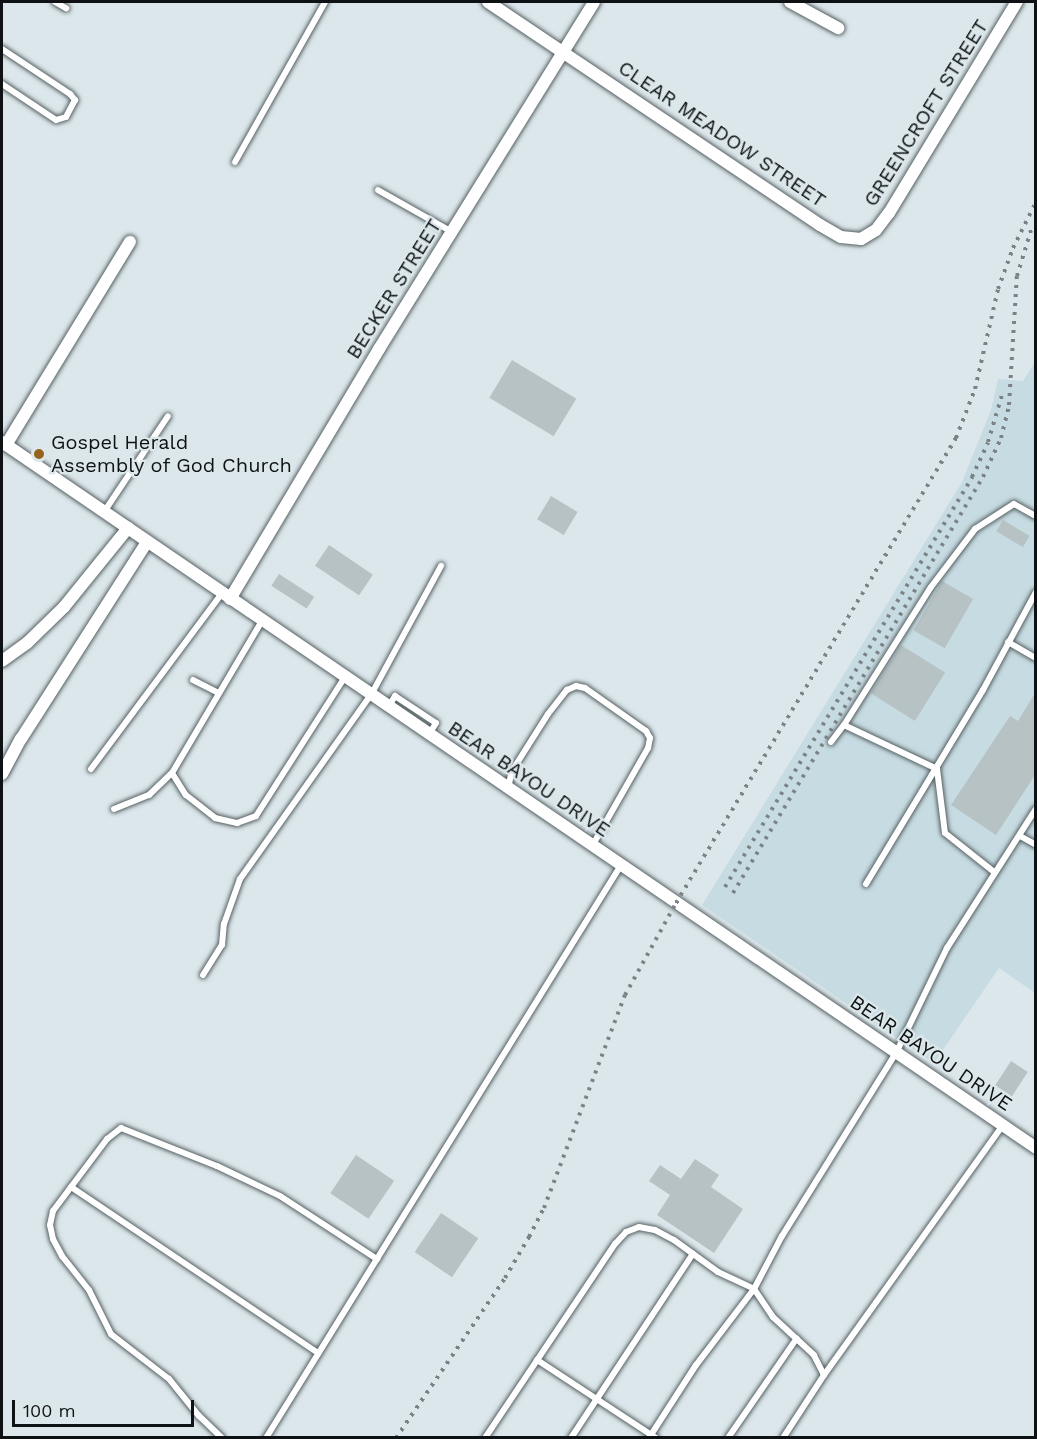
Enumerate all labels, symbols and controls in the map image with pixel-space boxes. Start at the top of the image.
street label: GREENCROFT STREET [859,15,993,211]
street label: CLEAR MEADOW STREET [614,55,830,213]
street label: BECKER STREET [341,215,447,363]
place label: Gospel Herald Assembly of God Church [51,430,293,477]
marker: Gospel Herald Assembly of God Church [32,447,46,461]
street label: BEAR BAYOU DRIVE [443,716,615,842]
street label: BEAR BAYOU DRIVE [845,990,1017,1116]
scale bar [15,1388,196,1426]
text: 100 m [23,1400,76,1421]

